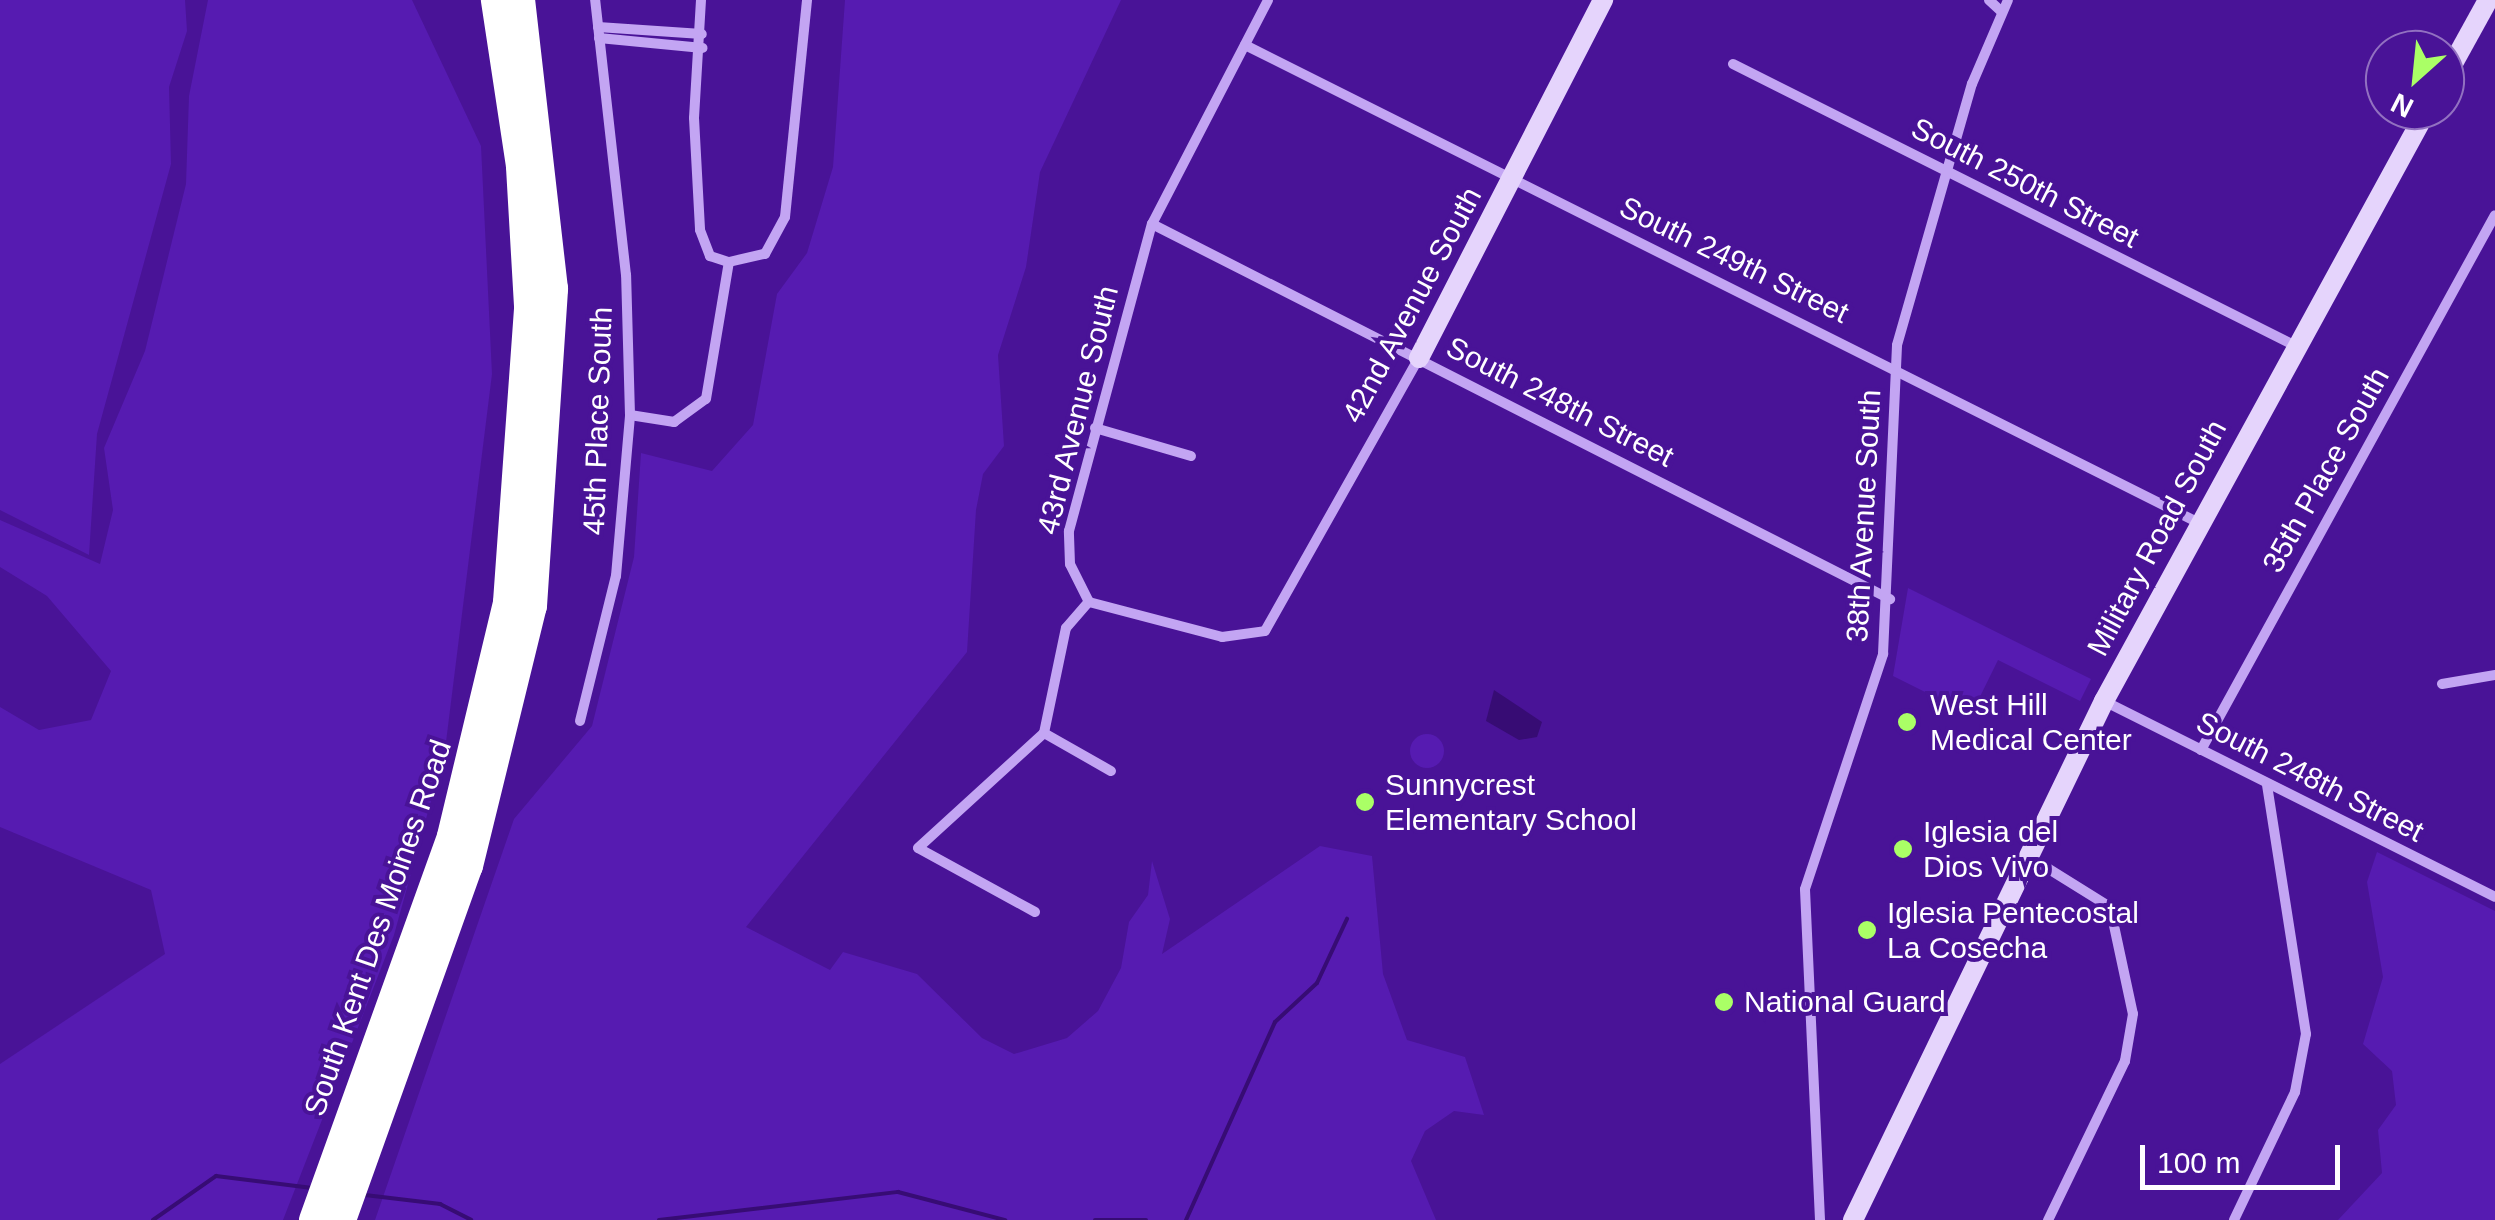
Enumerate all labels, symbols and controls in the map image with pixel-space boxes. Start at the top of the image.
north arrow [2365,30,2465,130]
text: N [2386,87,2418,124]
street label: South 250th Street [1905,110,2145,256]
street label: 42nd Avenue South [1334,180,1490,430]
street label: South 249th Street [1614,189,1854,331]
street label: 43rd Avenue South [1030,281,1126,539]
street label: 45th Place South [576,306,620,536]
street label: South 248th Street [1440,329,1680,475]
street label: 35th Place South [2255,361,2397,579]
street label: 38th Avenue South [1839,388,1889,644]
street label: Military Road South [2080,414,2234,662]
place label: West Hill Medical Center [1930,687,2132,758]
street label: South 248th Street [2190,704,2430,850]
marker: West Hill Medical Center [1894,709,1920,735]
street label: South Kent Des Moines Road [297,735,459,1121]
place label: Sunnycrest Elementary School [1385,767,1637,838]
marker: Sunnycrest Elementary School [1354,791,1376,813]
place label: Iglesia del Dios Vivo [1923,814,2058,884]
marker: Iglesia del Dios Vivo [1892,838,1914,860]
place label: Iglesia Pentecostal La Cosecha [1887,895,2139,966]
marker: Iglesia Pentecostal La Cosecha [1856,919,1878,941]
place label: National Guard [1744,984,1946,1020]
marker: National Guard [1713,991,1735,1013]
scale bar [2145,1125,2345,1187]
text: 100 m [2157,1146,2240,1179]

